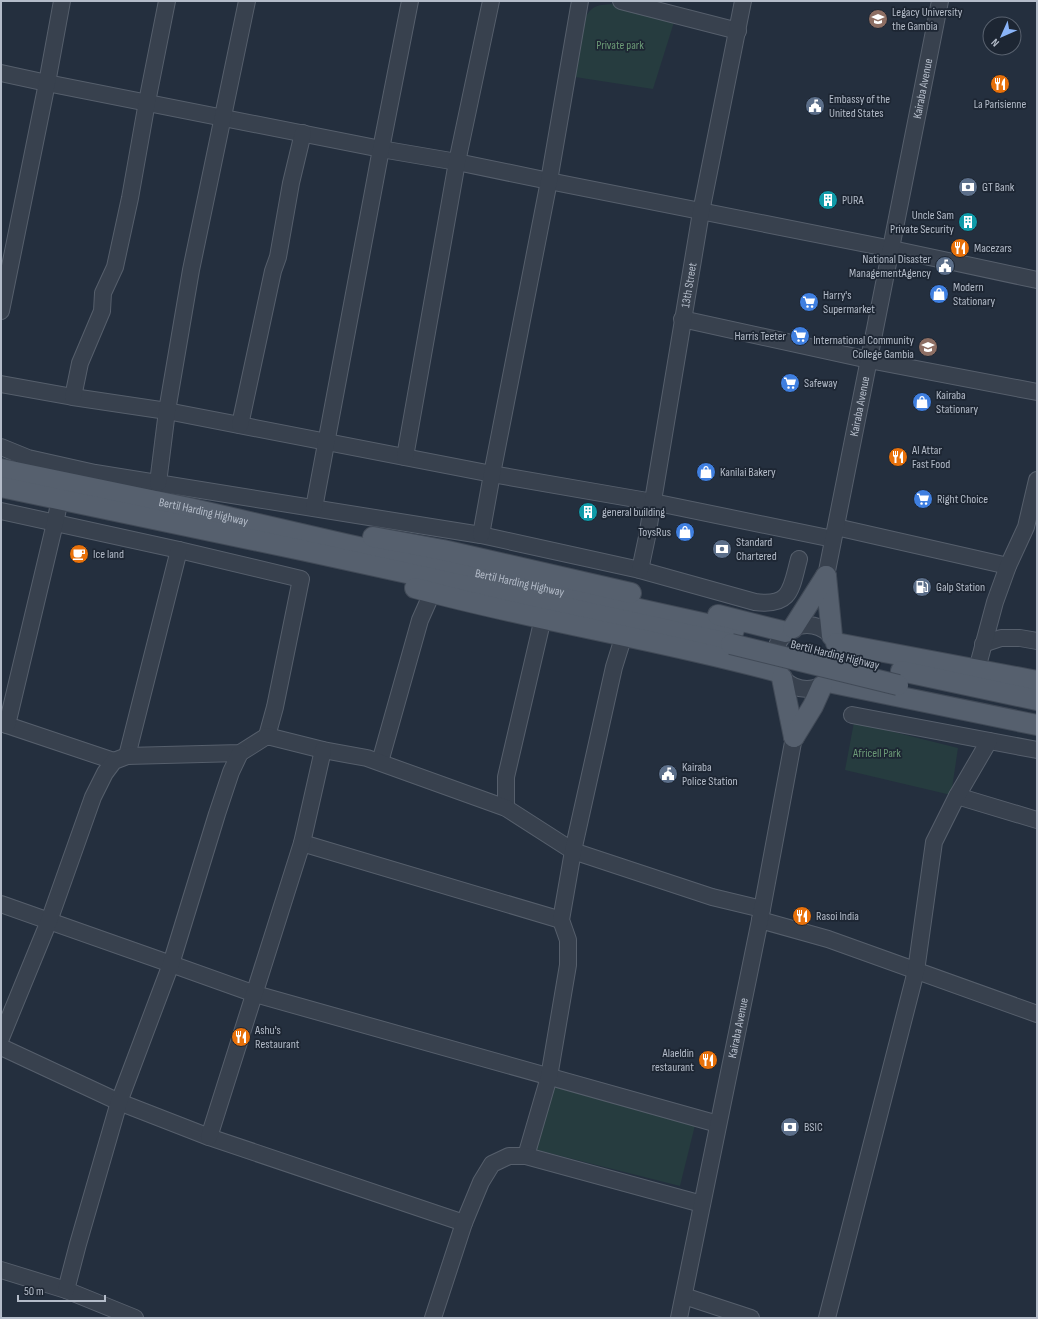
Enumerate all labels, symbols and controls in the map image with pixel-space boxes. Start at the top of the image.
place label: Legacy University the Gambia [892,5,963,34]
school or university icon: Legacy University the Gambia [867,8,889,30]
north arrow [982,16,1022,56]
text: N [989,36,1002,49]
park label: Private park [596,38,644,53]
street label: Kairaba Avenue [909,57,936,120]
restaurant icon: La Parisienne [989,73,1011,95]
place label: Embassy of the United States [829,92,890,121]
public building icon: Embassy of the United States [804,95,826,117]
place label: La Parisienne [974,97,1026,112]
bank icon: GT Bank [957,176,979,198]
place label: GT Bank [982,180,1015,195]
building icon: PURA [817,189,839,211]
place label: PURA [842,193,864,208]
place label: Uncle Sam Private Security [890,208,954,237]
building icon: Uncle Sam Private Security [957,211,979,233]
restaurant icon: Macezars [949,237,971,259]
place label: Macezars [974,241,1012,256]
place label: National Disaster ManagementAgency [849,252,932,281]
public building icon: National Disaster ManagementAgency [934,255,956,277]
street label: 13th Street [678,261,700,309]
place label: Modern Stationary [953,280,996,309]
shop icon: Modern Stationary [928,283,950,305]
place label: Harry's Supermarket [823,288,875,317]
supermarket icon: Harry's Supermarket [798,291,820,313]
supermarket icon: Harris Teeter [789,325,811,347]
place label: Harris Teeter [734,329,787,344]
place label: International Community College Gambia [813,333,914,362]
school or university icon: International Community College Gambia [917,336,939,358]
supermarket icon: Safeway [779,372,801,394]
street label: Kairaba Avenue [846,375,873,438]
place label: Safeway [804,376,838,391]
place label: Kairaba Stationary [936,388,979,417]
shop icon: Kairaba Stationary [911,391,933,413]
place label: Al Attar Fast Food [911,443,950,472]
restaurant icon: Al Attar Fast Food [887,446,909,468]
shop icon: Kanilai Bakery [695,461,717,483]
place label: Kanilai Bakery [720,465,776,480]
supermarket icon: Right Choice [912,488,934,510]
place label: Right Choice [937,492,988,507]
street label: Bertil Harding Highway [158,494,250,529]
building icon: general building [577,501,599,523]
place label: general building [602,505,665,520]
shop icon: ToysRus [674,521,696,543]
place label: ToysRus [638,525,671,540]
place label: Standard Chartered [736,535,777,564]
bank icon: Standard Chartered [711,538,733,560]
cafe icon: Ice land [68,543,90,565]
place label: Ice land [93,547,124,562]
street label: Bertil Harding Highway [474,565,566,600]
fuel station icon: Galp Station [911,576,933,598]
place label: Galp Station [936,580,985,595]
street label: Bertil Harding Highway [789,637,881,673]
park label: Africell Park [852,746,901,761]
place label: Kairaba Police Station [682,760,738,789]
public building icon: Kairaba Police Station [657,763,679,785]
restaurant icon: Rasoi India [791,905,813,927]
place label: Rasoi India [816,909,859,924]
street label: Kairaba Avenue [725,996,752,1059]
place label: Ashu's Restaurant [254,1023,300,1052]
restaurant icon: Ashu's Restaurant [230,1026,252,1048]
place label: Alaeldin restaurant [652,1046,694,1075]
restaurant icon: Alaeldin restaurant [697,1049,719,1071]
bank icon: BSIC [779,1116,801,1138]
place label: BSIC [804,1120,823,1135]
scale bar [18,1277,105,1303]
text: 50 m [24,1284,44,1299]

